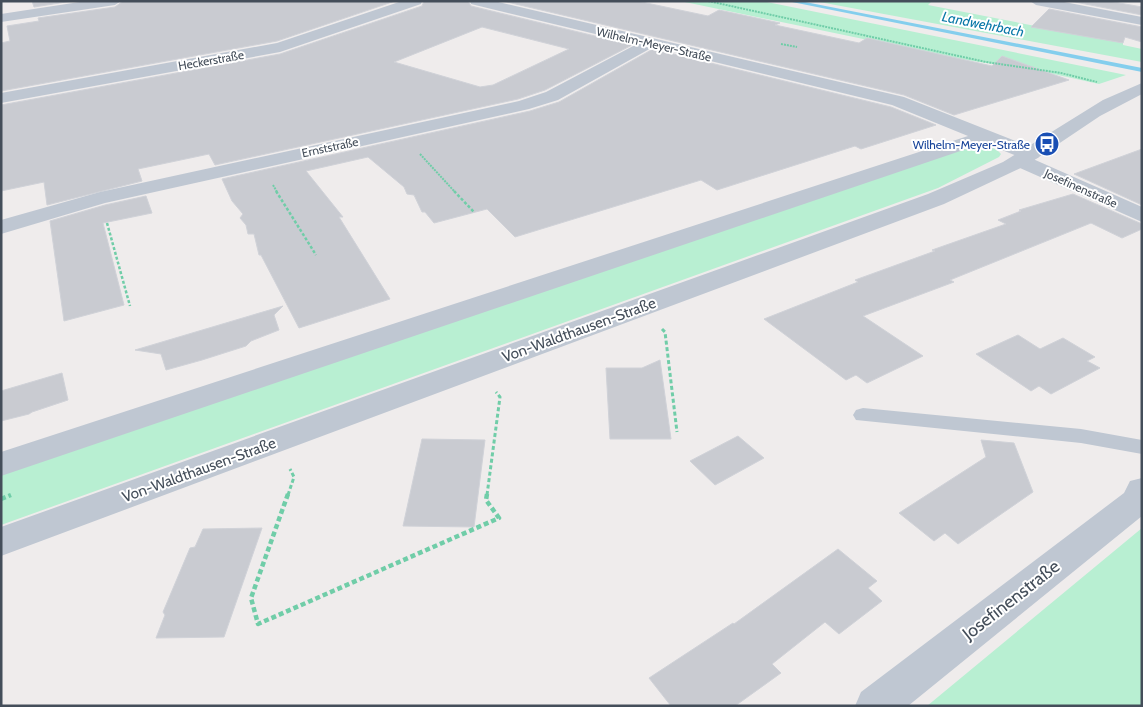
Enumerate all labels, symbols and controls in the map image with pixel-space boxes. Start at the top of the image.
water label: Landwehrbach [940,7,1026,41]
street label: Wilhelm-Meyer-Straße [595,23,713,65]
street label: Heckerstraße [177,47,245,73]
bus stop icon: Wilhelm-Meyer-Straße [1034,131,1060,157]
street label: Ernststraße [300,134,360,160]
place label: Wilhelm-Meyer-Straße [913,137,1030,152]
street label: Josefinenstraße [1041,165,1120,211]
street label: Von-Waldthausen-Straße [500,294,659,366]
street label: Von-Waldthausen-Straße [120,434,279,506]
street label: Josefinenstraße [957,555,1064,645]

